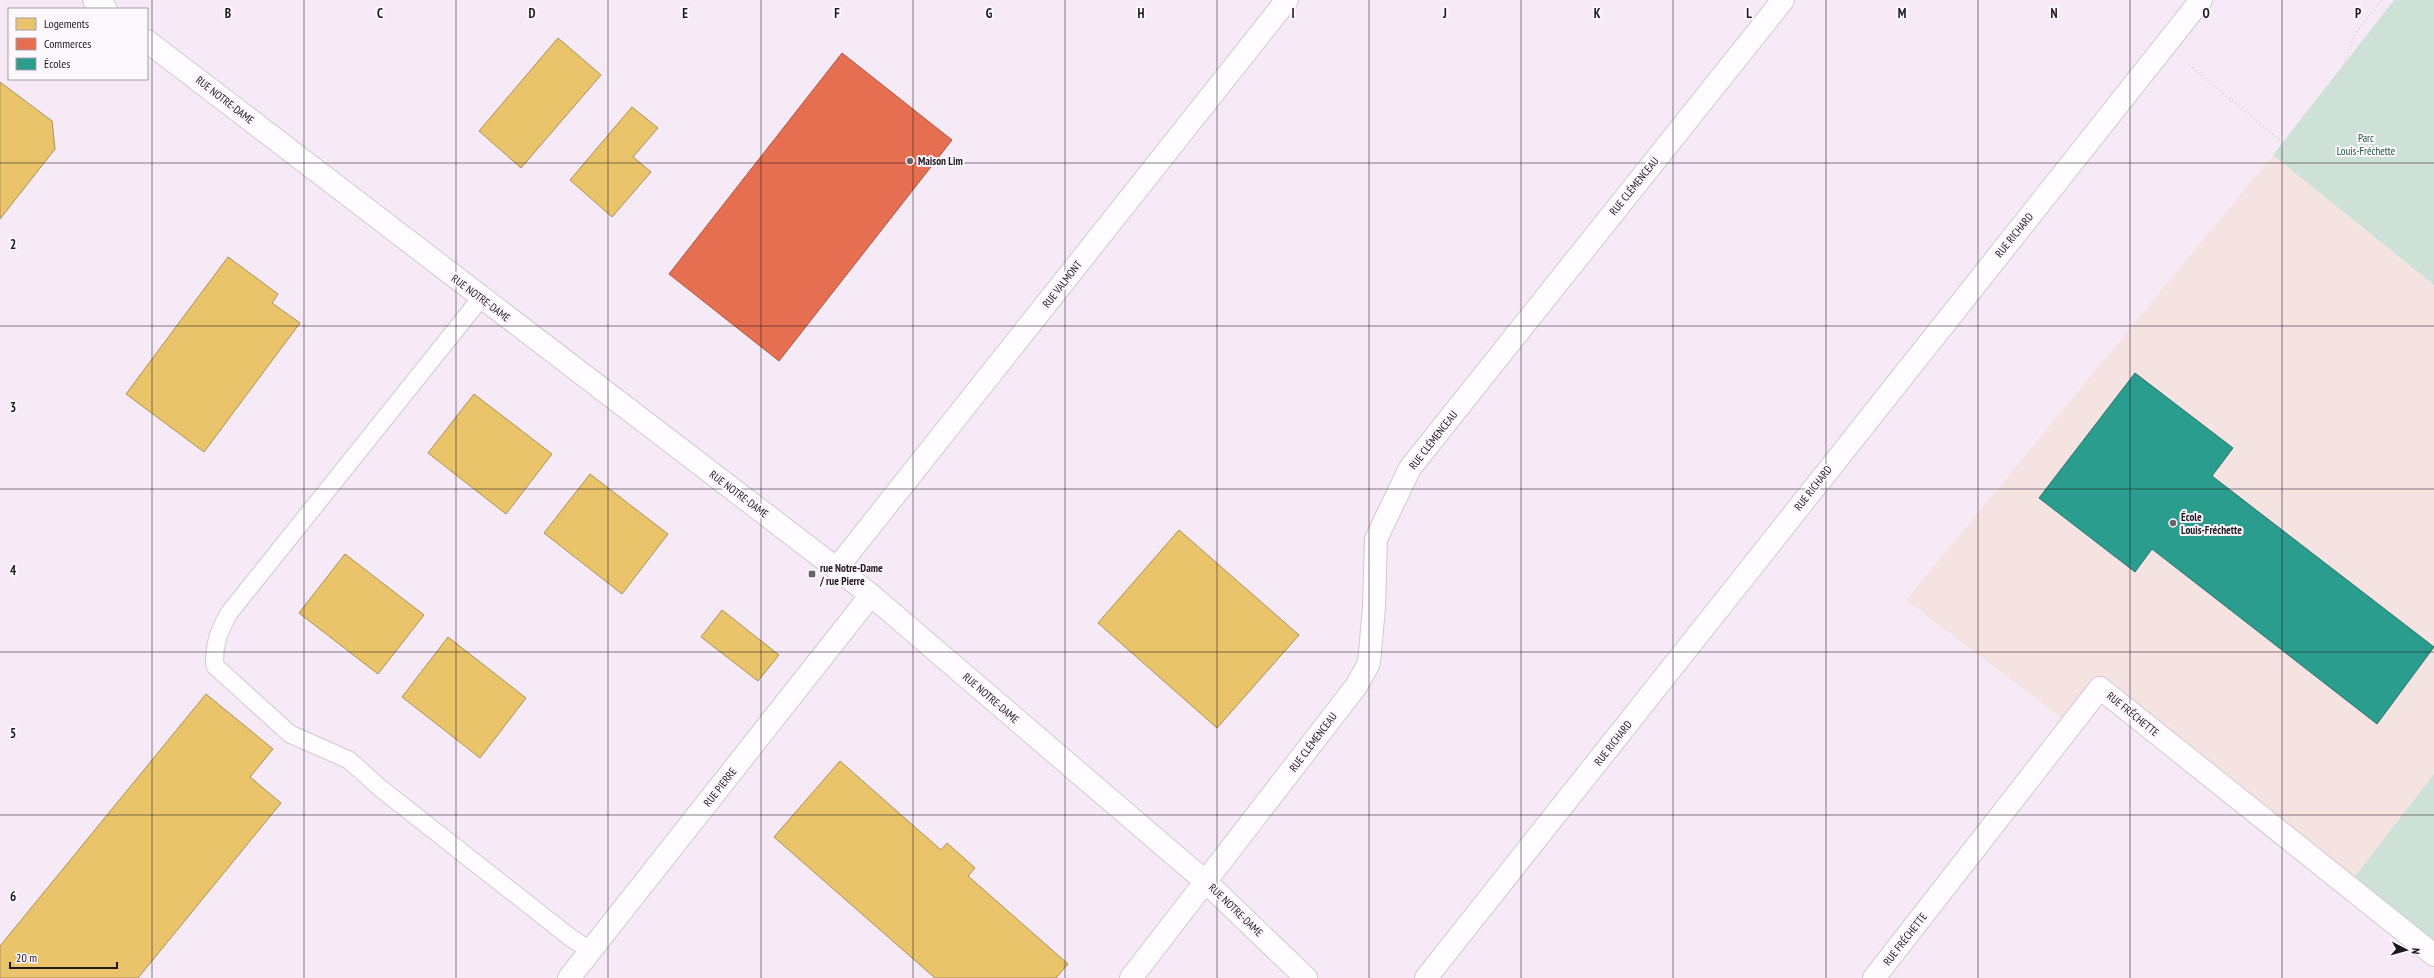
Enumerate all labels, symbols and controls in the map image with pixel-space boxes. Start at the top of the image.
text: B [225,5,231,22]
text: C [377,5,383,22]
text: D [529,5,536,22]
text: E [682,5,688,22]
text: F [834,5,840,22]
text: G [986,5,993,22]
text: H [1138,5,1145,22]
text: I [1291,5,1295,22]
text: J [1442,5,1447,22]
text: K [1594,5,1601,22]
text: L [1746,5,1752,22]
text: M [1898,5,1907,22]
text: N [2050,5,2058,22]
text: O [2202,5,2210,22]
text: P [2355,5,2361,22]
legend [8,8,148,80]
text: Logements [44,16,89,31]
text: Commerces [44,36,91,51]
text: Écoles [44,56,70,71]
street label: RUE NOTRE-DAME [193,73,257,127]
park label: Parc Louis-Fréchette [2337,131,2396,158]
place label: Maison Lim [918,154,963,168]
street label: RUE CLÉMENCEAU [1606,154,1662,218]
marker: Maison Lim [905,156,915,166]
street label: RUE RICHARD [1992,210,2036,260]
text: 2 [10,236,16,253]
street label: RUE VALMONT [1039,258,1085,310]
street label: RUE NOTRE-DAME [449,271,513,325]
text: 3 [10,399,16,416]
street label: RUE CLÉMENCEAU [1406,408,1460,472]
street label: RUE RICHARD [1791,463,1835,513]
street label: RUE NOTRE-DAME [707,467,771,521]
place label: École Louis-Fréchette [2181,510,2242,537]
marker: École Louis-Fréchette [2168,518,2178,528]
place label: rue Notre-Dame / rue Pierre [819,561,883,588]
text: 4 [10,562,17,579]
marker: rue Notre-Dame / rue Pierre [807,569,817,579]
street label: RUE NOTRE-DAME [960,670,1022,726]
street label: RUE FRÉCHETTE [2104,689,2162,739]
street label: RUE CLÉMENCEAU [1286,709,1340,774]
street label: RUE RICHARD [1591,718,1635,768]
text: 5 [10,725,16,742]
street label: RUE PIERRE [700,765,740,809]
street label: RUE NOTRE-DAME [1206,881,1266,940]
text: 6 [10,888,16,905]
street label: RUE FRÉCHETTE [1880,910,1930,968]
north arrow [2386,930,2426,970]
scale bar [10,944,117,970]
text: N [2409,947,2423,955]
text: 20 m [16,950,37,965]

